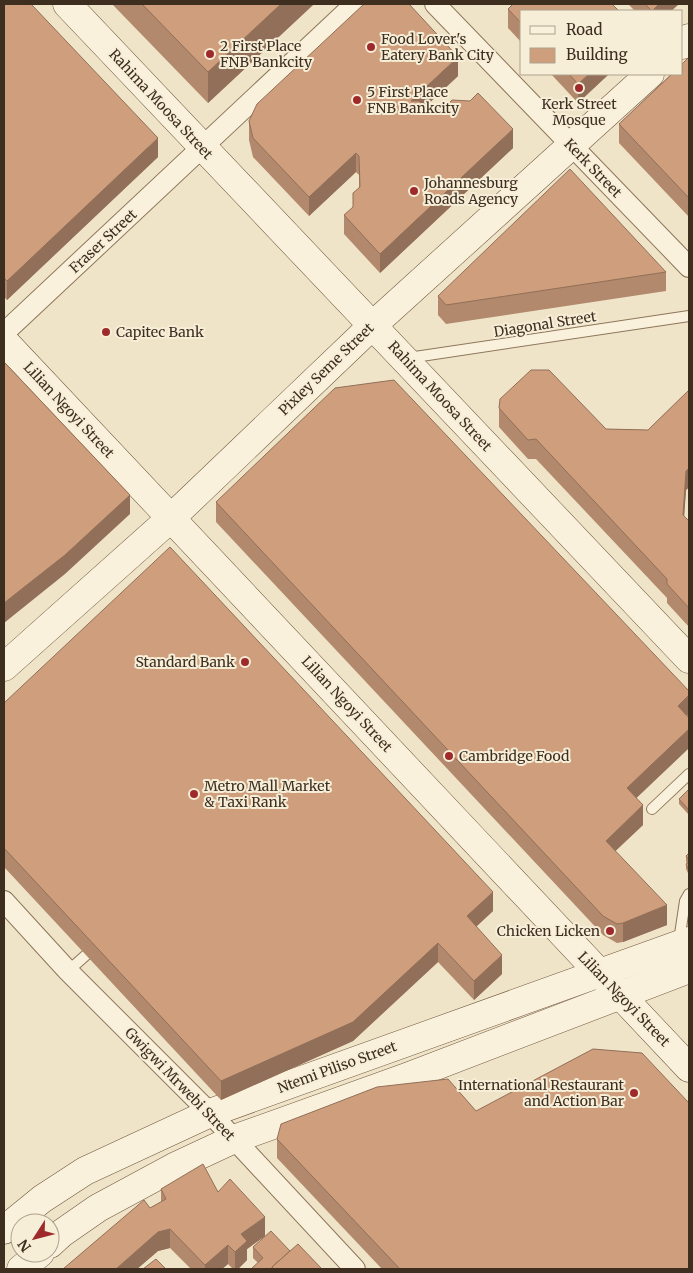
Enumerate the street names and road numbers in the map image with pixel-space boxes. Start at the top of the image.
street label: Rahima Moosa Street [105,45,217,163]
street label: Kerk Street [560,135,626,202]
street label: Fraser Street [65,205,141,277]
street label: Diagonal Street [492,307,598,341]
street label: Pixley Seme Street [275,319,378,419]
street label: Rahima Moosa Street [384,337,496,455]
street label: Lilian Ngoyi Street [20,358,119,462]
street label: Lilian Ngoyi Street [298,652,397,756]
street label: Lilian Ngoyi Street [574,948,674,1051]
street label: Gwigwi Mrwebi Street [121,1024,239,1145]
street label: Ntemi Piliso Street [275,1037,400,1097]

